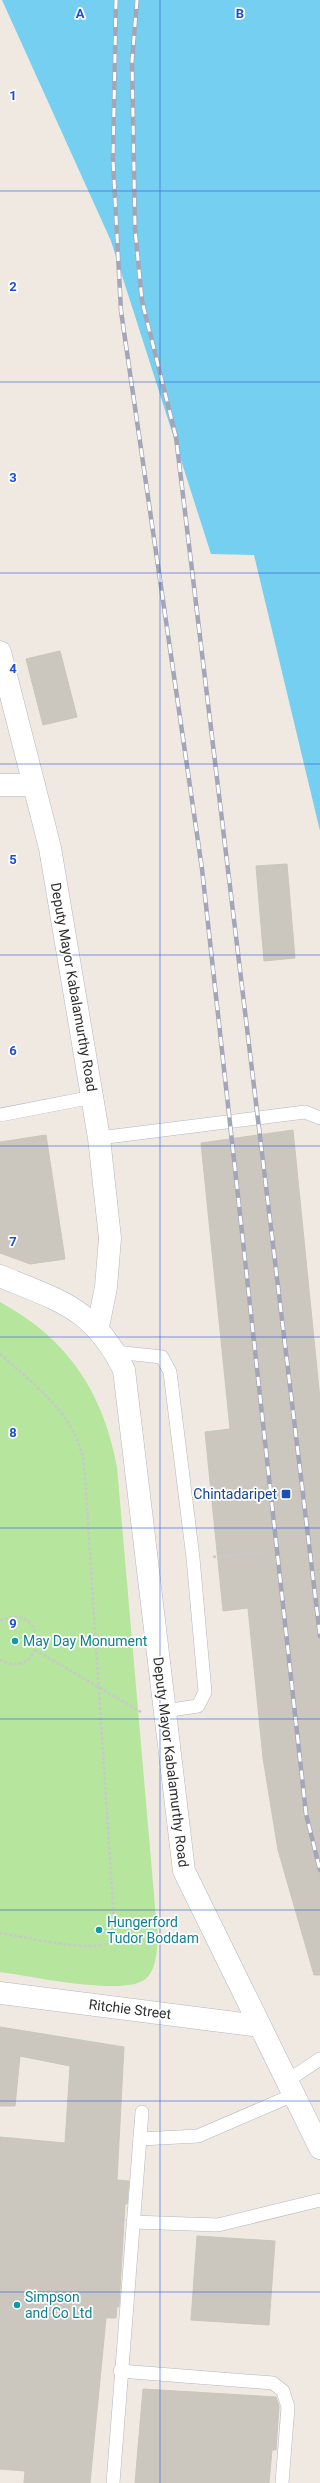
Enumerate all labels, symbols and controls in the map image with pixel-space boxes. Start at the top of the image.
text: A [76,6,85,21]
text: B [236,6,244,21]
text: 1 [9,88,17,103]
text: 2 [9,279,17,294]
text: 3 [9,470,17,485]
text: 4 [9,661,17,676]
text: 5 [9,852,17,867]
street label: Deputy Mayor Kabalamurthy Road [48,881,100,1093]
text: 6 [9,1043,17,1058]
text: 7 [9,1234,17,1249]
text: 8 [9,1425,17,1440]
place label: Chintadaripet [193,1486,277,1502]
marker: Chintadaripet [280,1488,292,1500]
text: 9 [9,1616,17,1631]
place label: May Day Monument [23,1633,148,1649]
marker: May Day Monument [10,1636,20,1646]
street label: Deputy Mayor Kabalamurthy Road [150,1656,192,1868]
place label: Hungerford Tudor Boddam [107,1914,199,1946]
marker: Hungerford Tudor Boddam [94,1925,104,1935]
street label: Ritchie Street [88,1996,173,2022]
place label: Simpson and Co Ltd [25,2289,92,2321]
marker: Simpson and Co Ltd [12,2300,22,2310]

